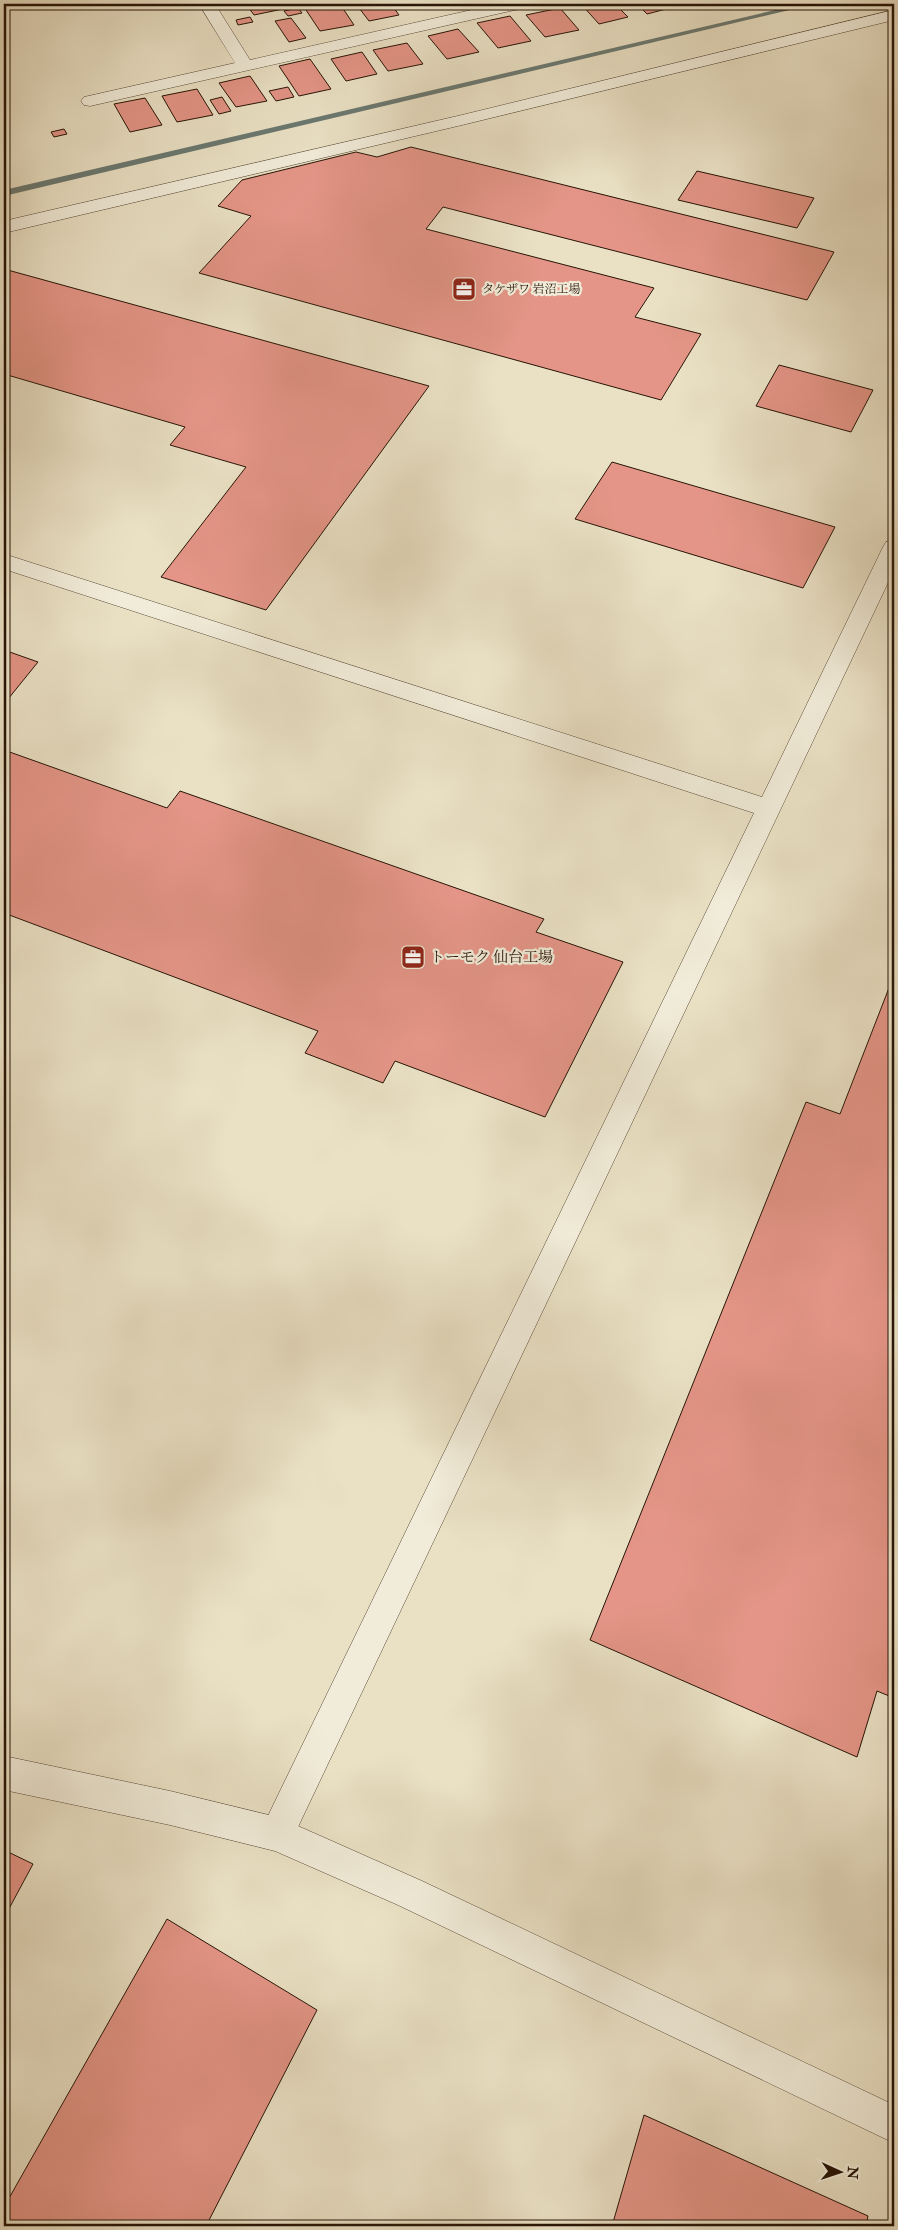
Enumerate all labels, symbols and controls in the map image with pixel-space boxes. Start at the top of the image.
office icon: タケザワ 岩沼工場 [451,276,477,302]
place label: タケザワ 岩沼工場 [482,282,581,297]
office icon: トーモク 仙台工場 [400,944,426,970]
place label: トーモク 仙台工場 [430,948,553,967]
north arrow [816,2148,866,2198]
text: N [844,2165,861,2180]

